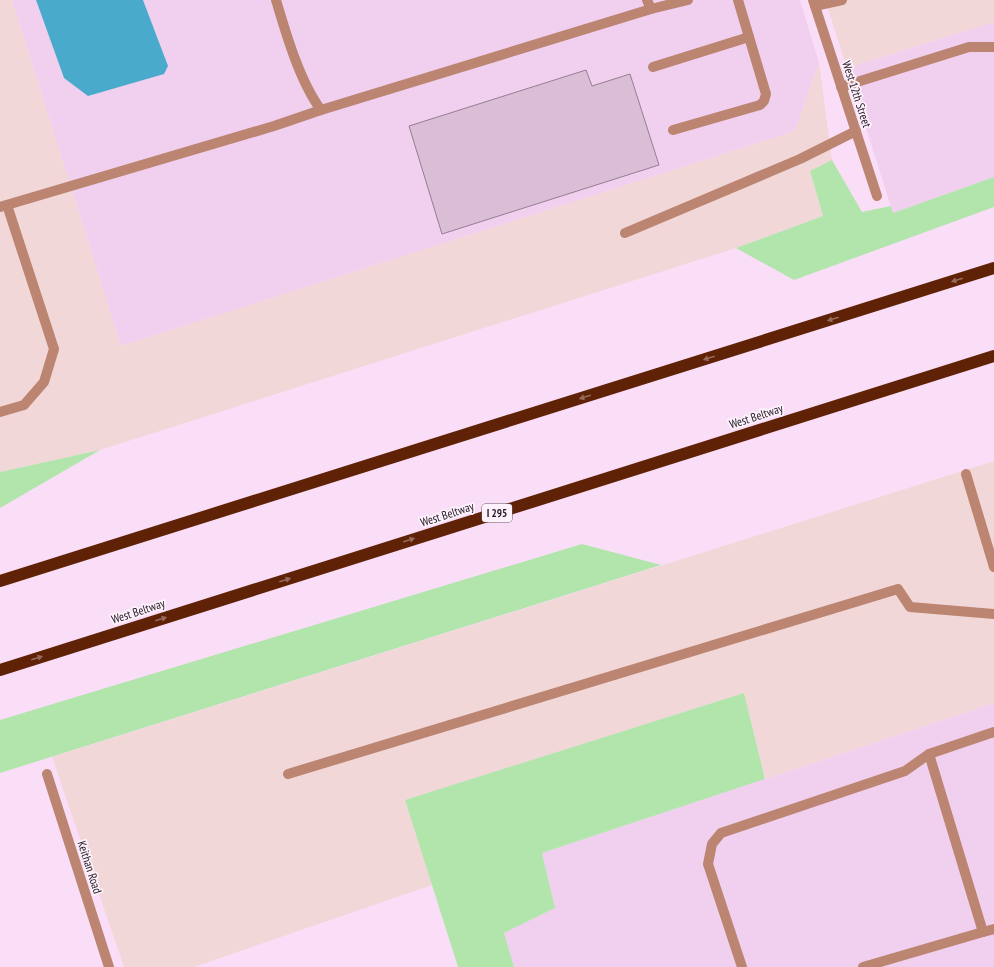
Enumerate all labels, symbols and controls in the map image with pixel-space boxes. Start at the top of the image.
street label: West 12th Street [839,59,875,130]
one-way arrow [950,277,962,283]
one-way arrow [826,316,838,322]
one-way arrow [702,355,714,361]
one-way arrow [578,394,590,400]
street label: West Beltway [727,400,785,432]
street label: West Beltway [418,498,476,530]
road number: I 295 [482,504,512,522]
one-way arrow [403,537,415,543]
one-way arrow [279,577,291,583]
street label: West Beltway [109,595,167,627]
one-way arrow [155,616,167,622]
one-way arrow [32,655,44,661]
street label: Keithan Road [74,839,106,895]

